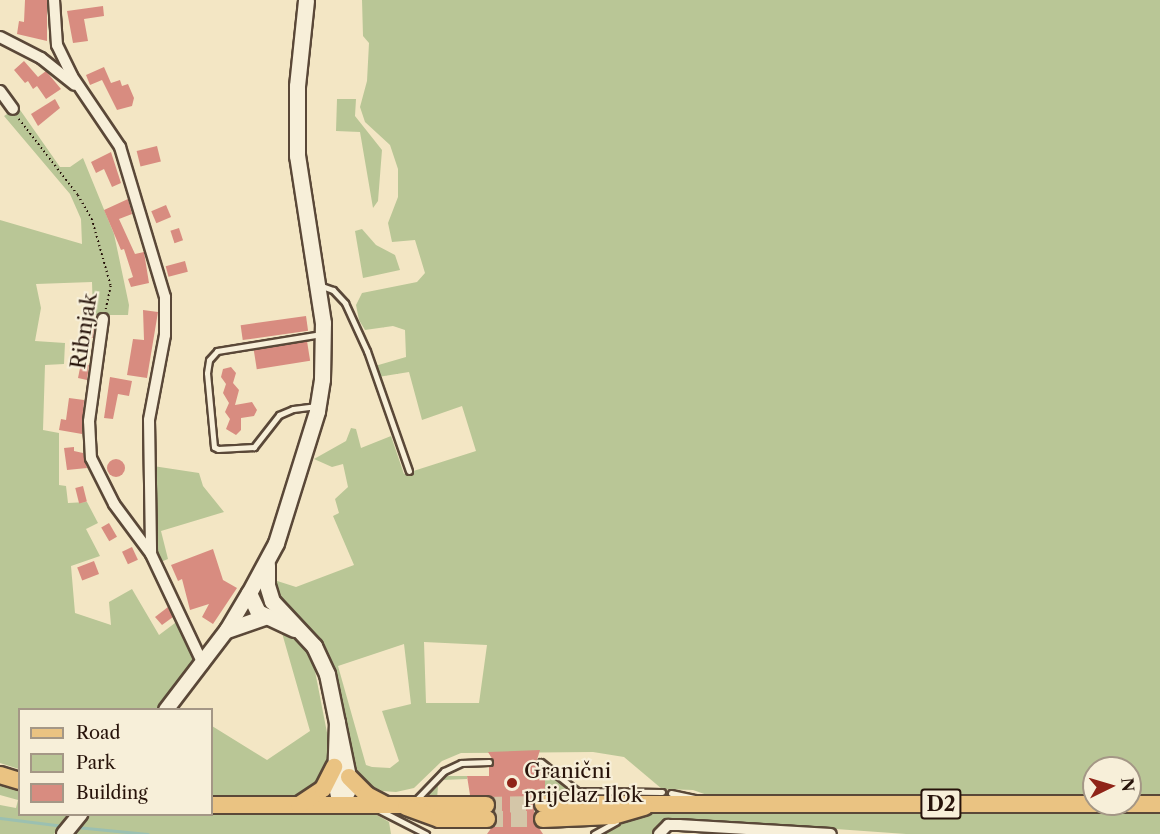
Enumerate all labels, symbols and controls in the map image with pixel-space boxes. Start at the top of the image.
street label: Ribnjak [66,291,102,371]
legend [18,708,213,816]
text: Road [76,722,121,744]
text: Park [76,752,115,774]
north arrow [1082,756,1142,816]
place label: Granični prijelaz Ilok [524,758,643,808]
marker: Granični prijelaz Ilok [505,776,519,790]
text: N [1117,777,1139,792]
text: Building [76,782,148,804]
road number: D2 [920,787,962,821]

